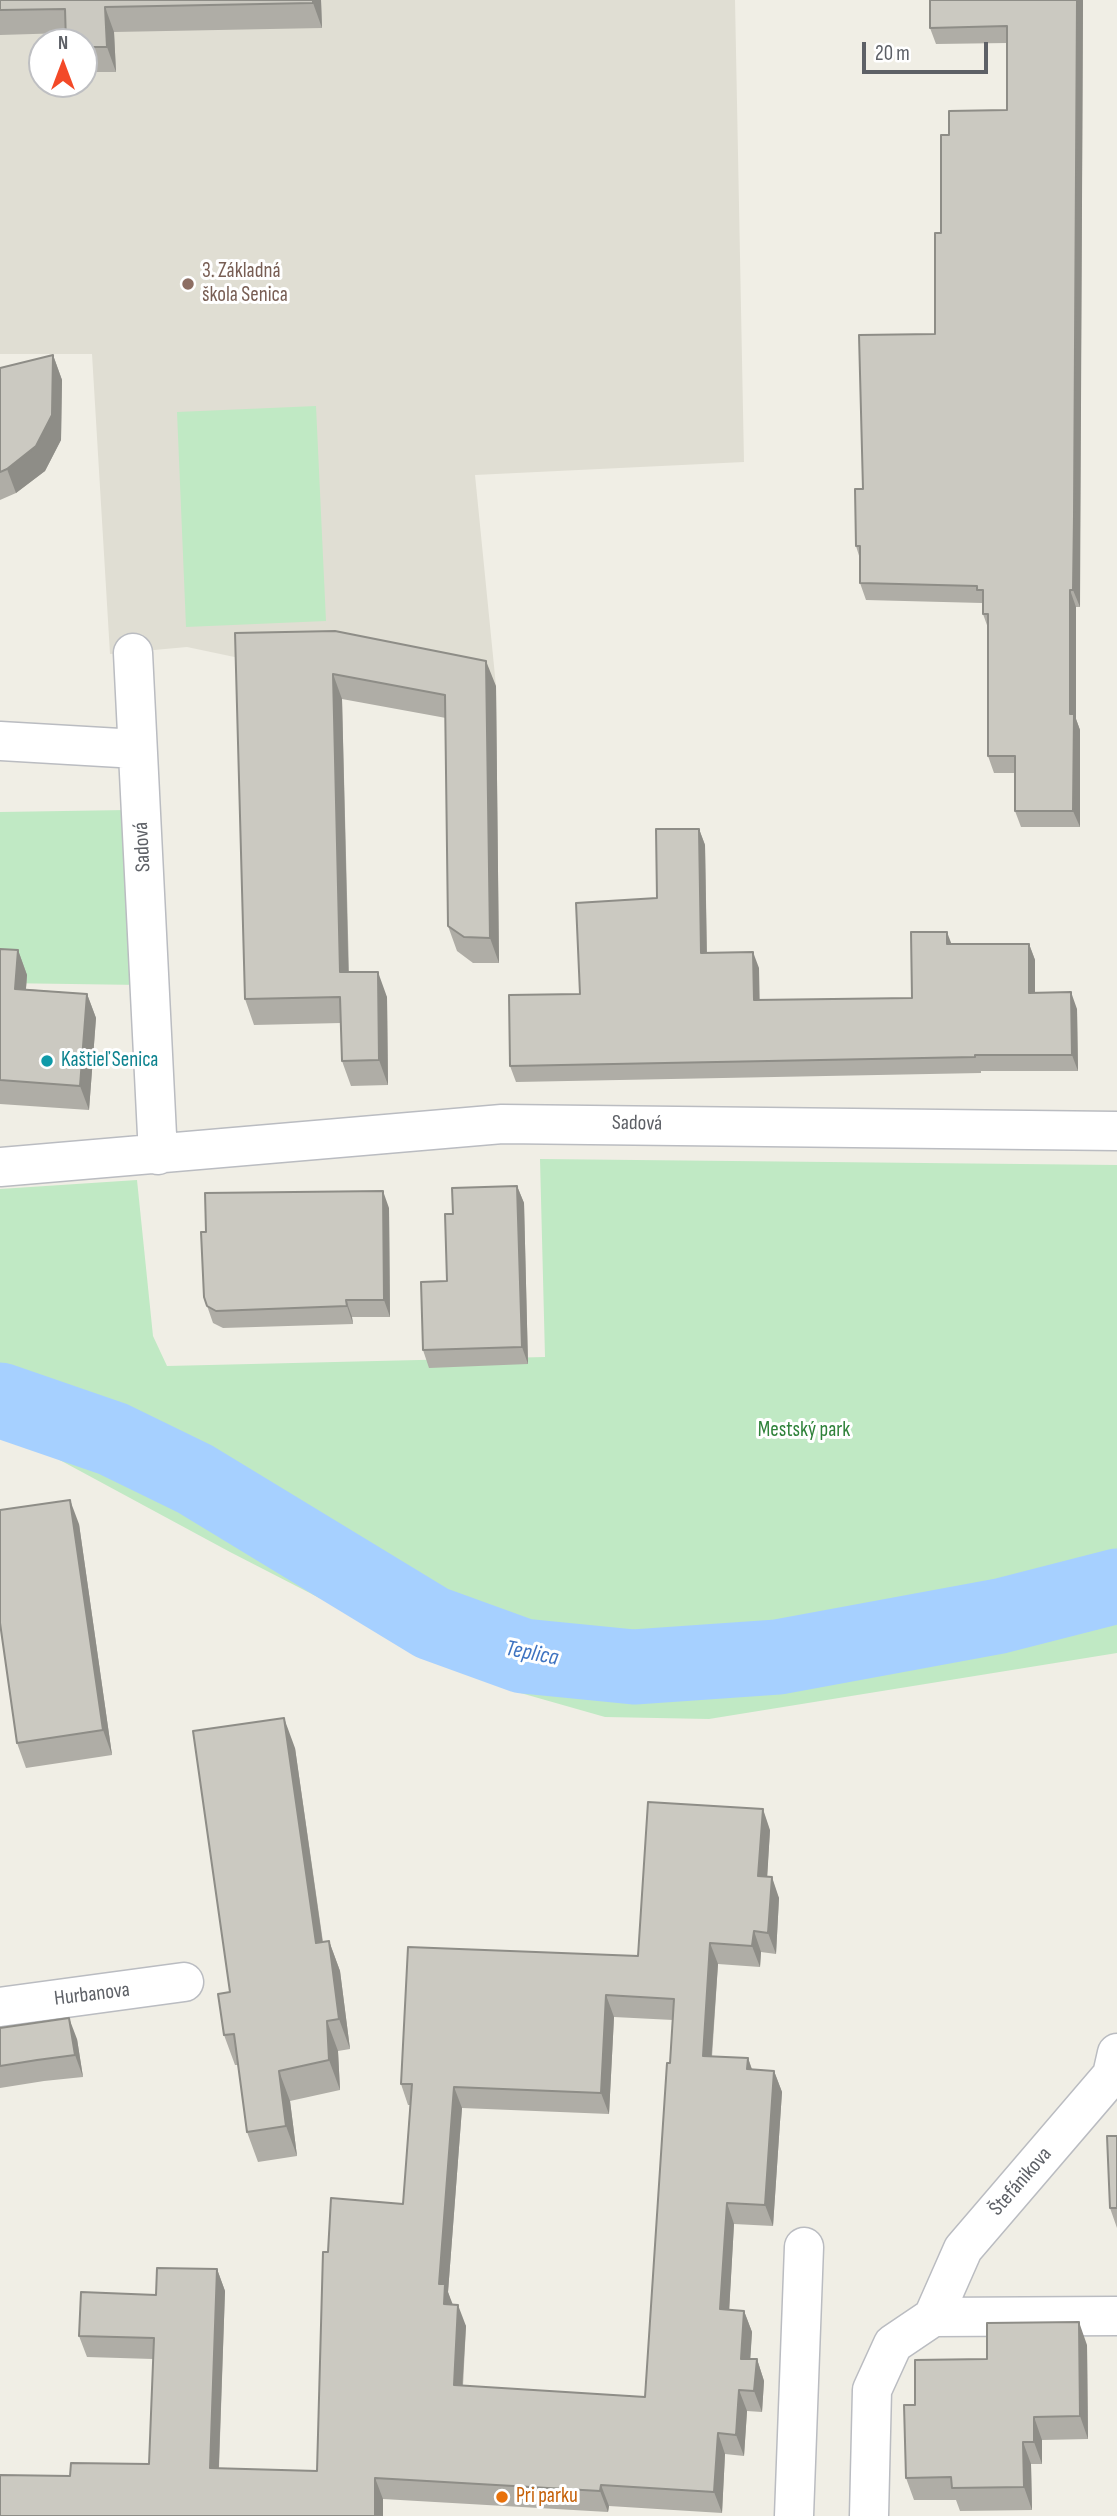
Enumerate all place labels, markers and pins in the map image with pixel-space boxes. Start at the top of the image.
place label: 3. Základná škola Senica [202,259,288,309]
marker: 3. Základná škola Senica [180,276,196,292]
place label: Kaštieľ Senica [61,1048,158,1074]
marker: Kaštieľ Senica [39,1053,55,1069]
place label: Pri parku [516,2484,578,2510]
marker: Pri parku [494,2489,510,2505]

